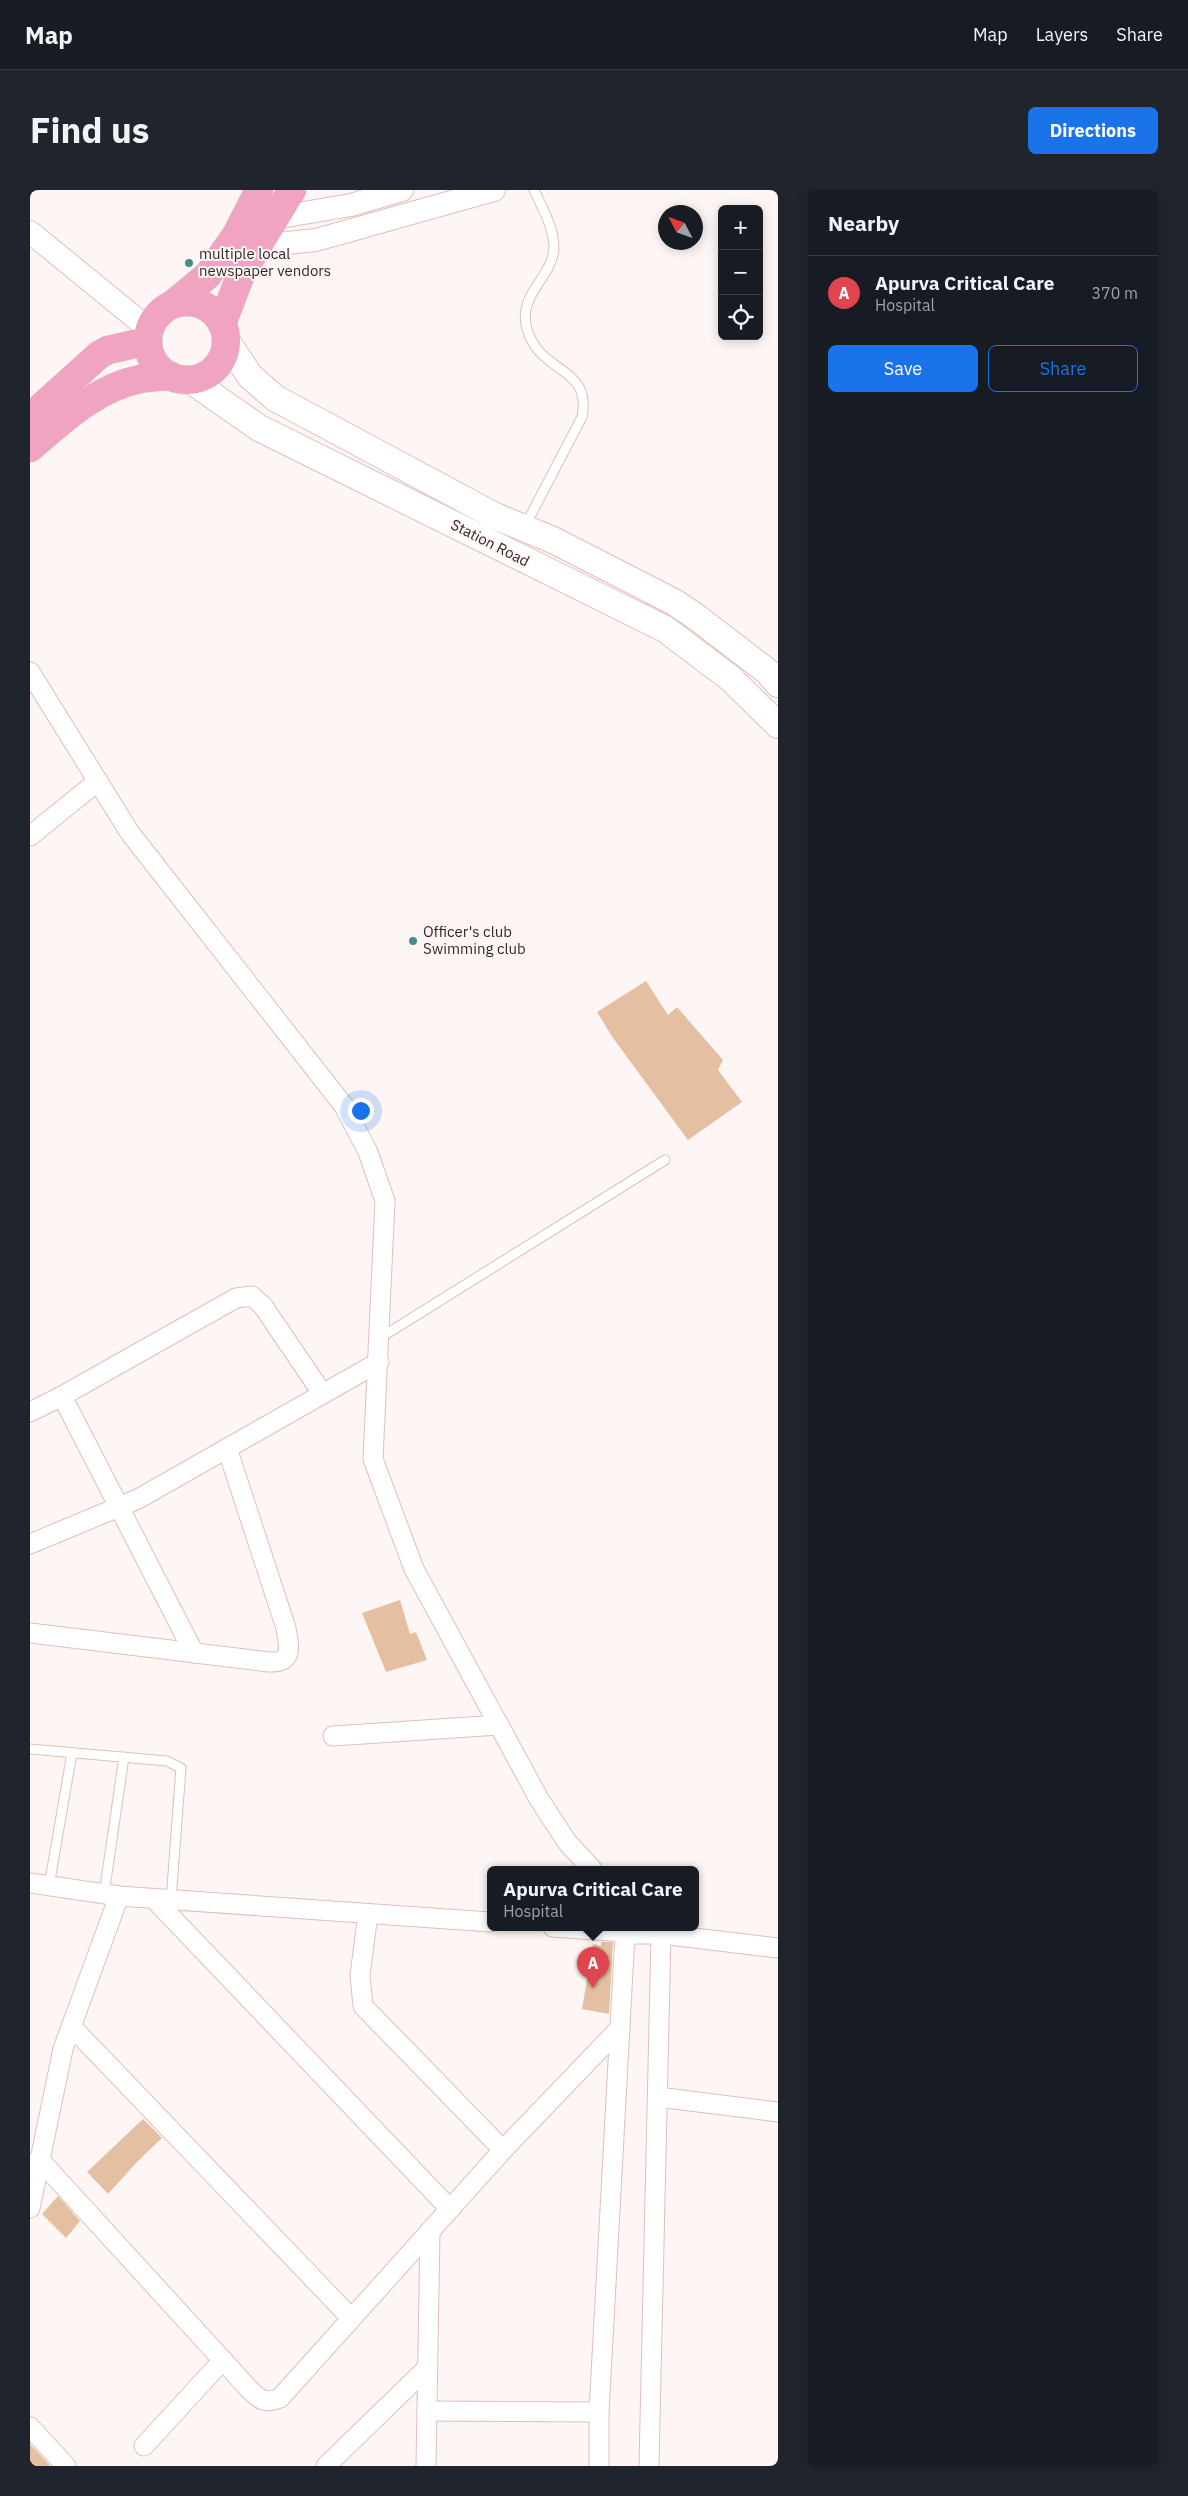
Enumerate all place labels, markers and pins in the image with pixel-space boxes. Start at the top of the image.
place label: multiple local newspaper vendors [199,244,331,280]
marker: multiple local newspaper vendors [183,257,195,269]
place label: Officer's club Swimming club [423,922,526,958]
marker: Officer's club Swimming club [407,935,419,947]
pin: A [577,1947,609,1988]

